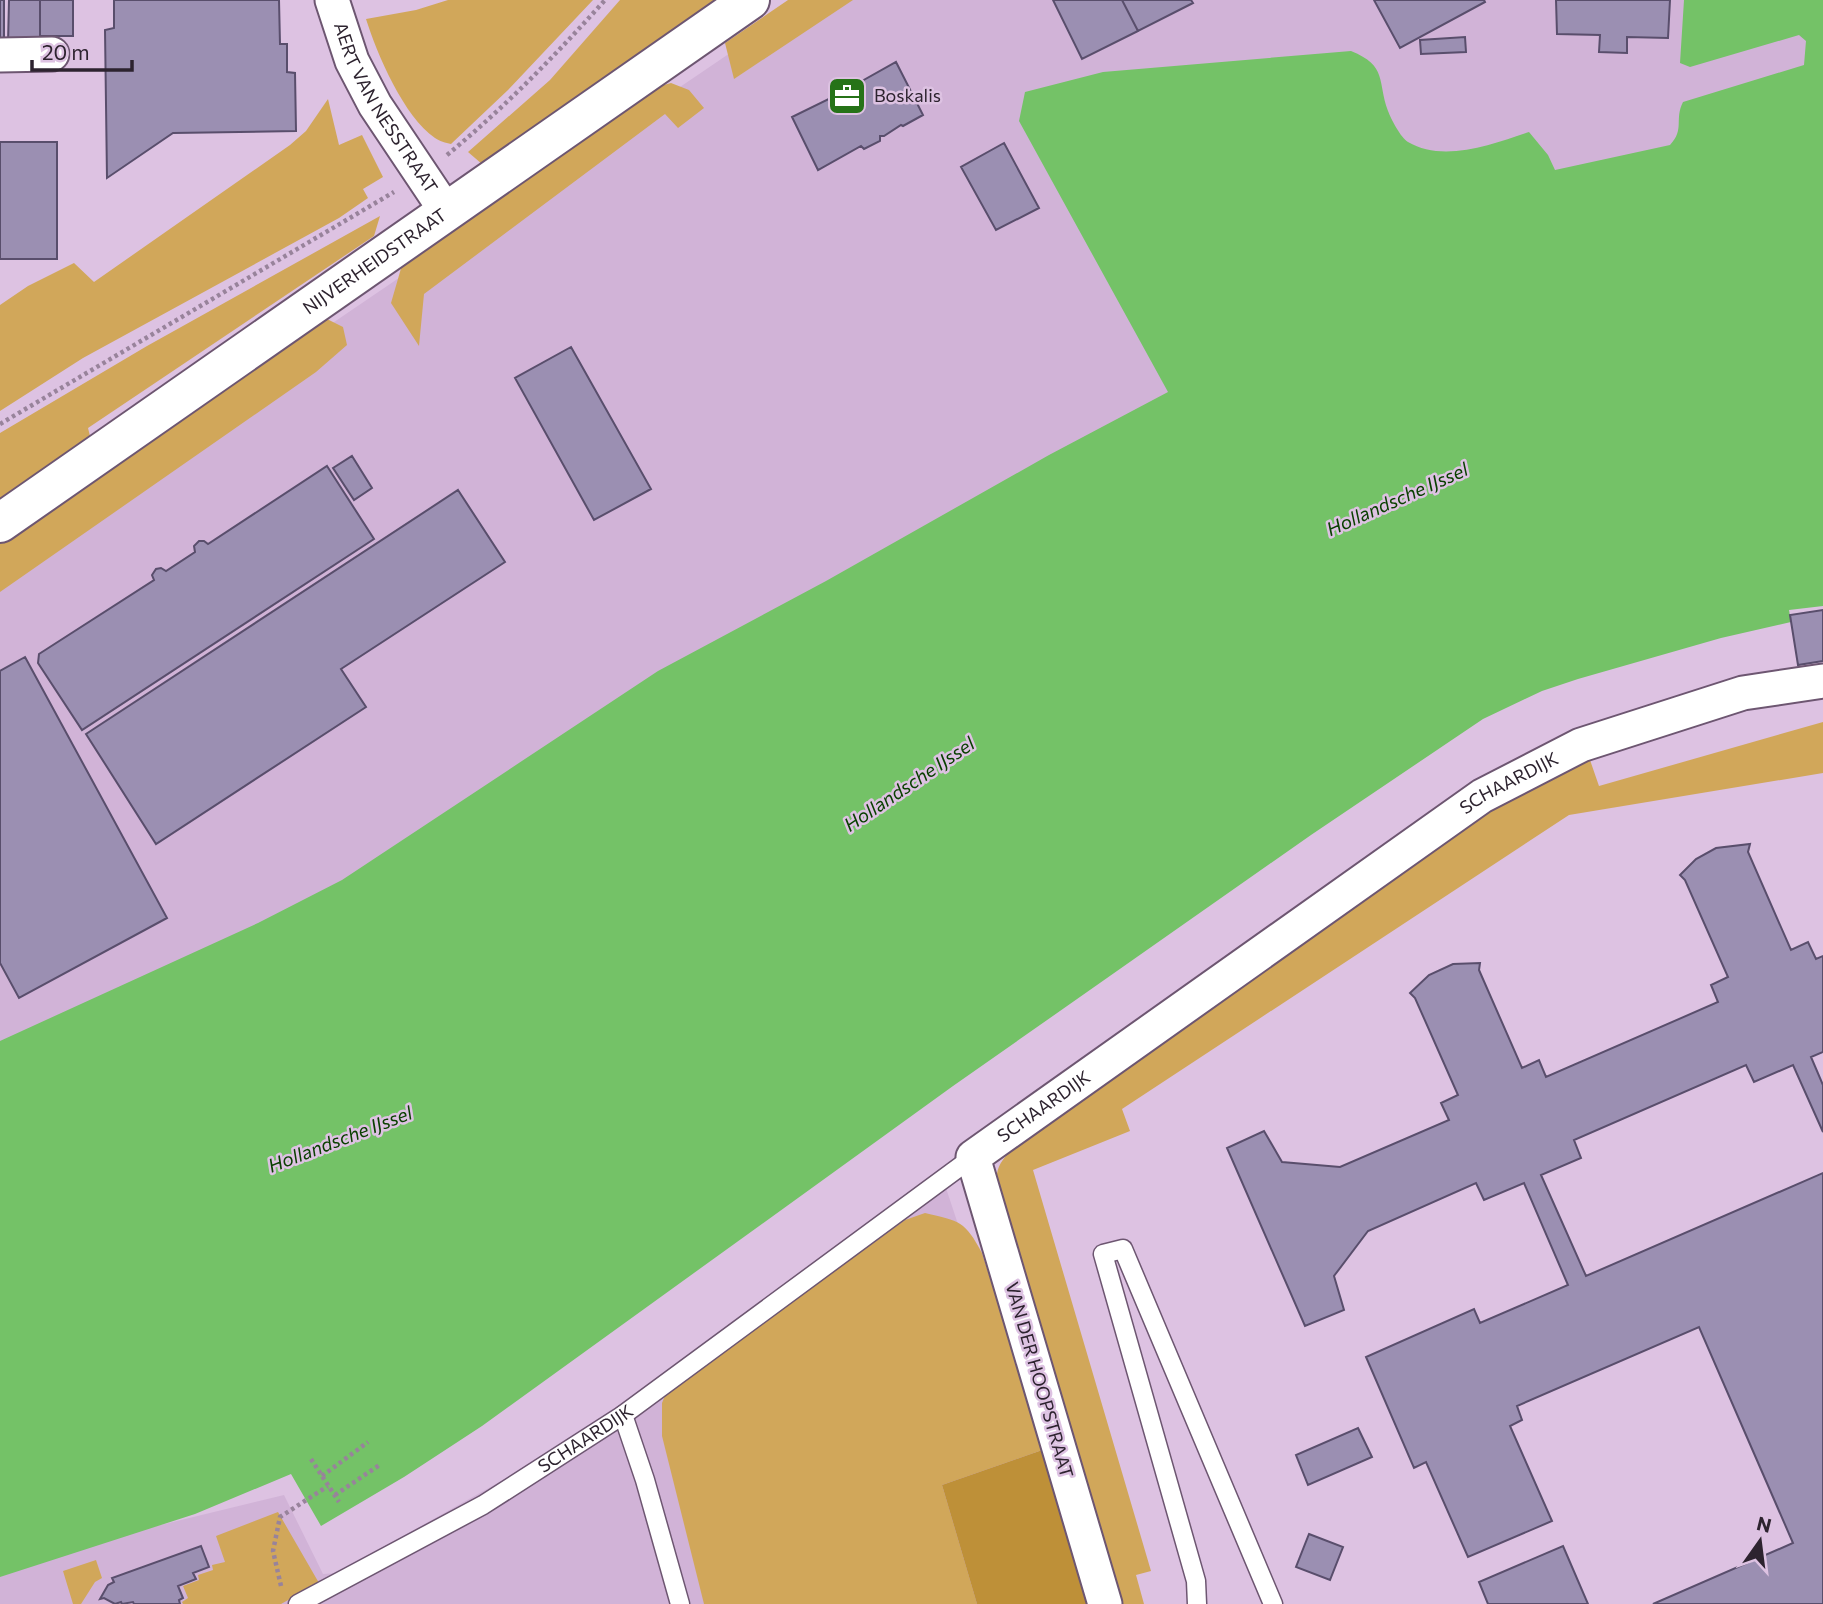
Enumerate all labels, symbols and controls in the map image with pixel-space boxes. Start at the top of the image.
street label: AERT VAN NESSTRAAT [330,19,443,197]
scale bar [32,28,131,72]
text: 20 m [42,39,90,64]
office icon: Boskalis [826,75,868,117]
place label: Boskalis [874,84,941,106]
street label: NIJVERHEIDSTRAAT [298,203,450,318]
water label: Hollandsche IJssel [1322,457,1472,540]
water label: Hollandsche IJssel [839,731,979,836]
street label: SCHAARDIJK [1455,747,1562,818]
street label: SCHAARDIJK [993,1065,1094,1146]
water label: Hollandsche IJssel [264,1100,416,1177]
street label: VAN DER HOOPSTRAAT [1001,1279,1078,1480]
street label: SCHAARDIJK [533,1399,637,1477]
north arrow [1725,1506,1795,1576]
text: N [1755,1511,1774,1537]

